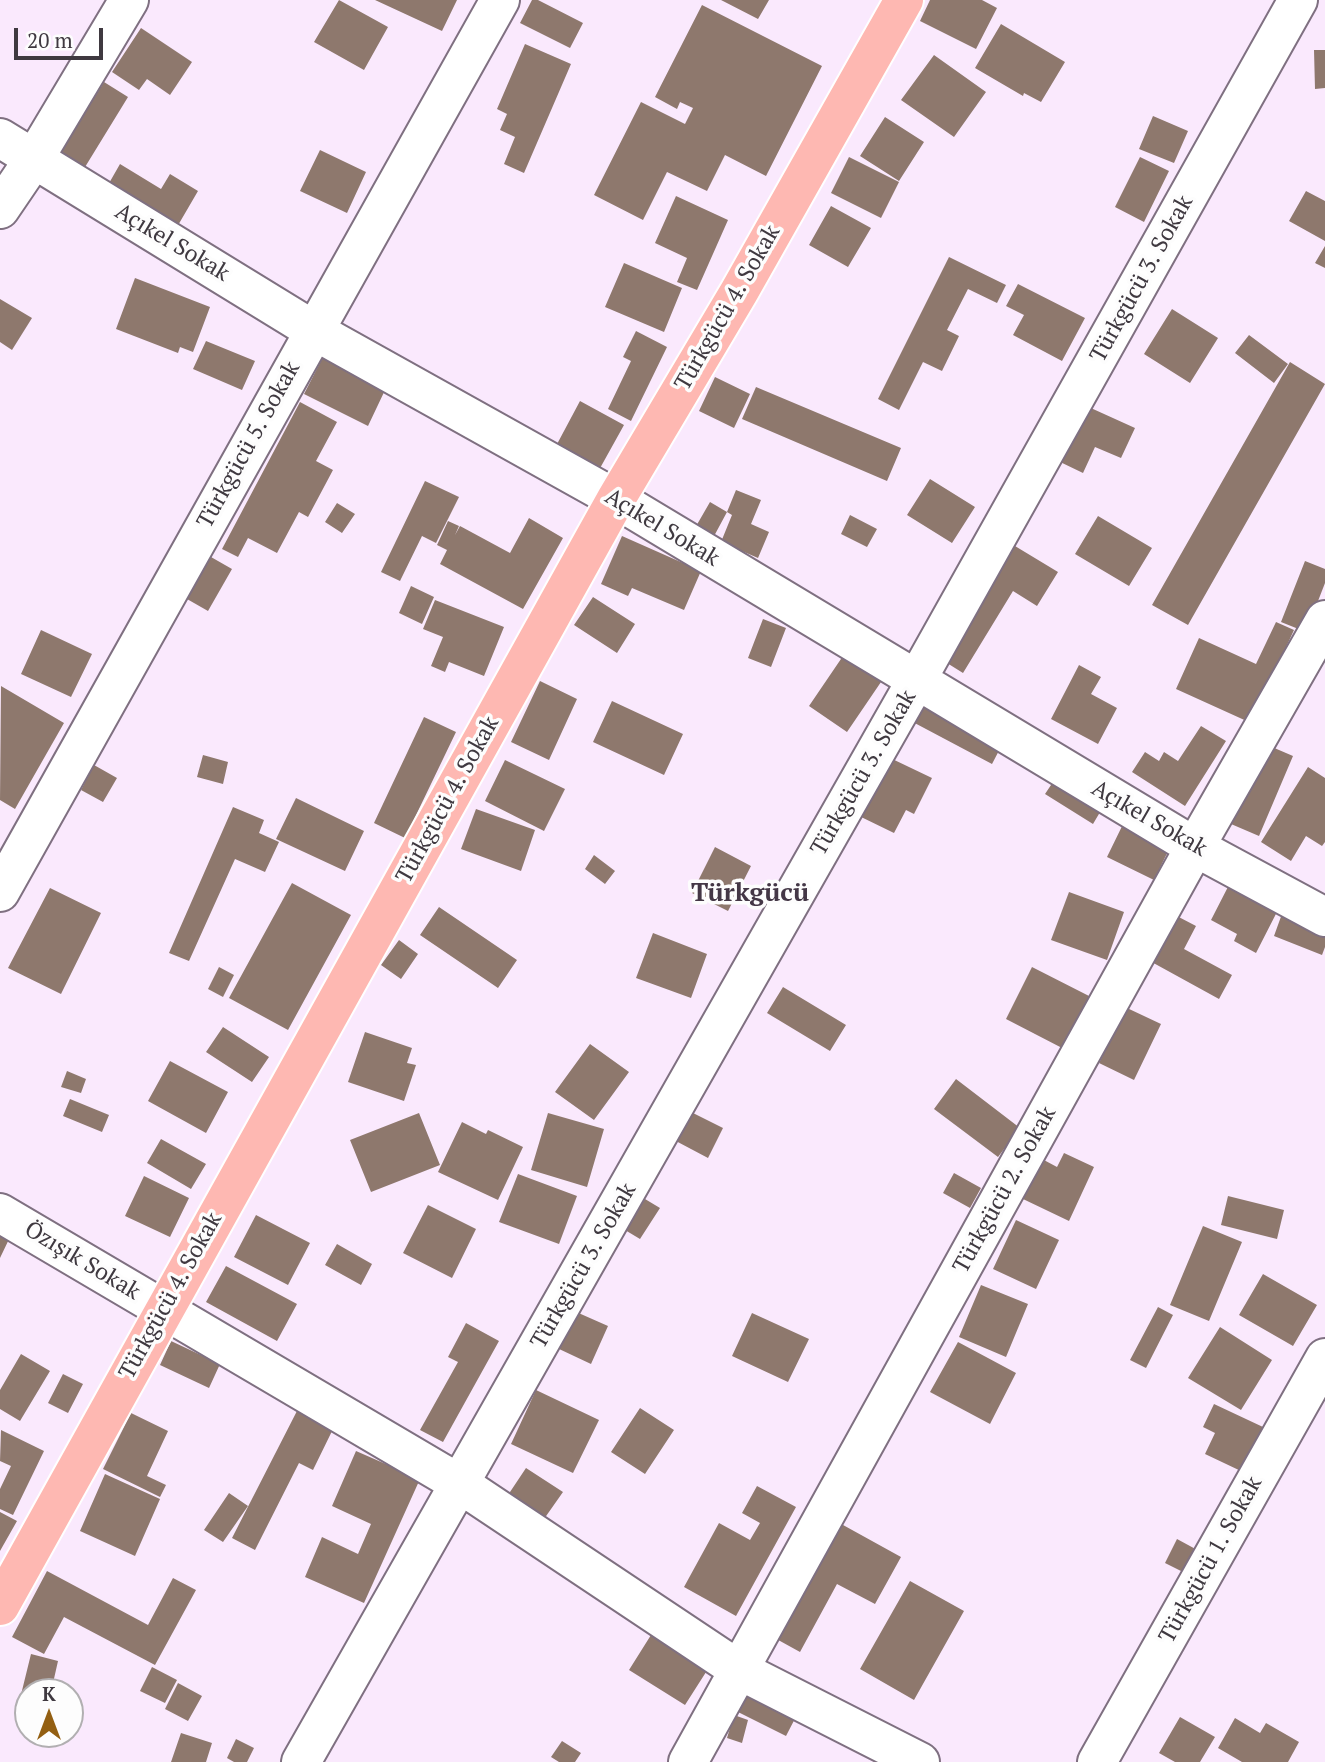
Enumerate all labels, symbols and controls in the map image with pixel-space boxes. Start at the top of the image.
scale bar [18,14,107,58]
text: 20 m [27,26,73,54]
street label: Türkgücü 3. Sokak [1085,191,1199,367]
street label: Açıkel Sokak [110,198,234,288]
street label: Türkgücü 4. Sokak [669,220,787,396]
street label: Türkgücü 5. Sokak [192,357,306,533]
street label: Açıkel Sokak [600,483,724,573]
street label: Türkgücü 3. Sokak [805,685,923,861]
street label: Türkgücü 4. Sokak [391,712,505,888]
street label: Açıkel Sokak [1086,775,1212,863]
district label: Türkgücü [691,878,809,910]
street label: Türkgücü 2. Sokak [948,1102,1062,1278]
street label: Türkgücü 3. Sokak [525,1178,643,1354]
street label: Türkgücü 4. Sokak [114,1208,228,1384]
street label: Özışık Sokak [19,1216,145,1306]
street label: Türkgücü 1. Sokak [1154,1472,1268,1648]
north arrow [14,1678,84,1748]
text: K [42,1681,56,1706]

